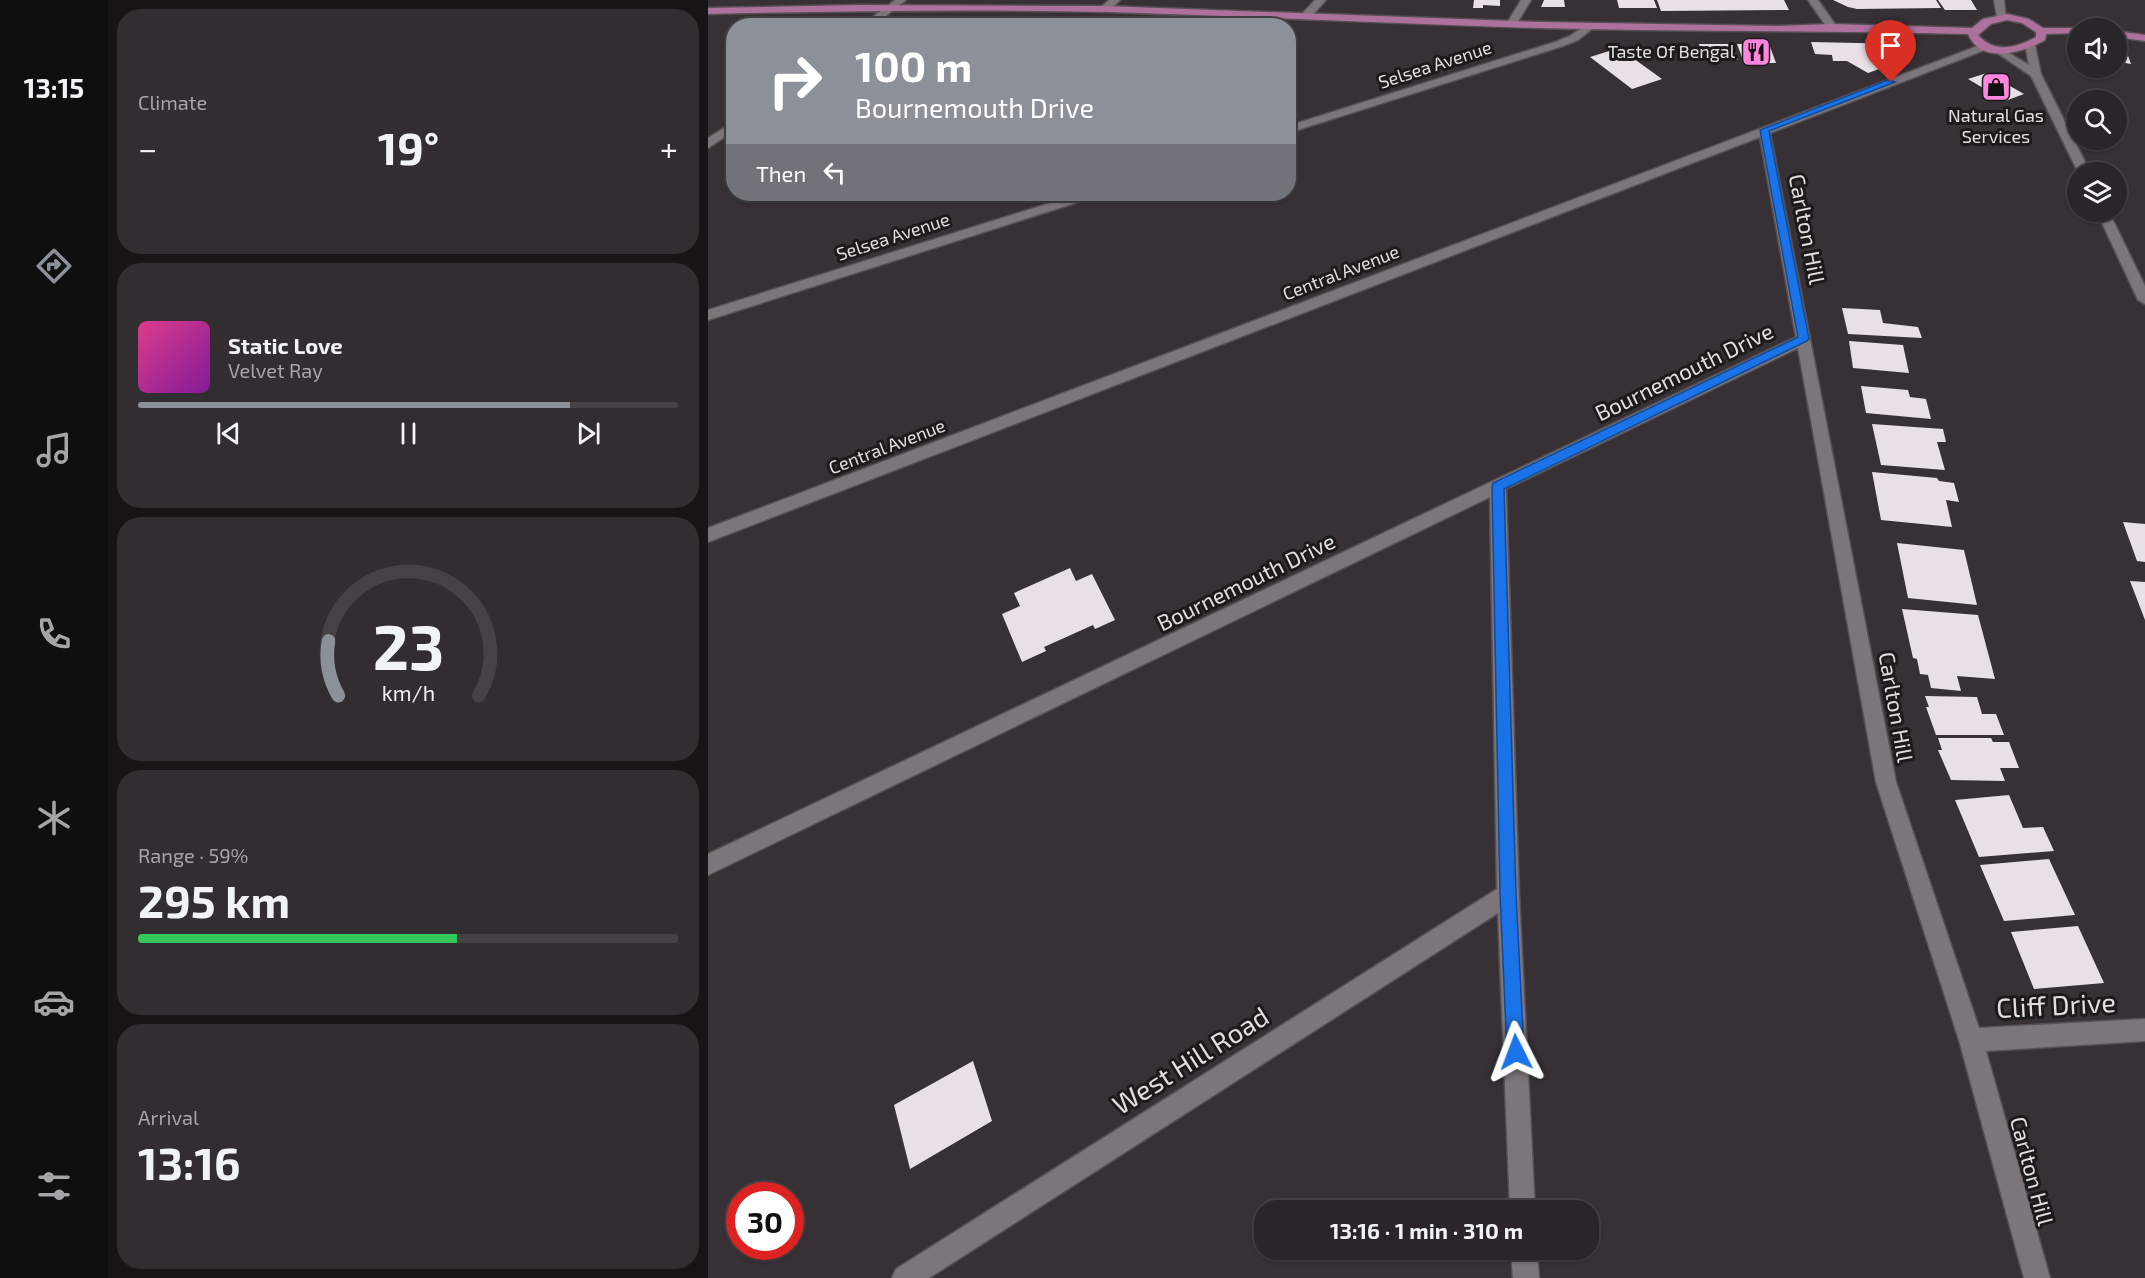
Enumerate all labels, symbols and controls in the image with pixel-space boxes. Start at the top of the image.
map controls [2067,18,2127,222]
button: sound [2067,18,2127,78]
pin [1865,20,1916,82]
icon: arrive [1874,29,1907,62]
street label: Selsea Avenue [1375,35,1494,93]
restaurant icon: Taste Of Bengal [1740,36,1772,68]
text: 100 m [855,40,972,90]
place label: Taste Of Bengal [1608,40,1736,62]
icon: right [756,42,834,120]
text: 13:15 [24,71,84,103]
shop icon: Natural Gas Services [1980,71,2012,103]
text: Climate [138,90,207,114]
button: search [2067,90,2127,150]
text: Bournemouth Drive [855,91,1094,123]
place label: Natural Gas Services [1948,104,2044,147]
text: 19° [378,120,439,174]
text: − [138,128,157,168]
text: + [660,128,678,168]
icon: left [818,156,851,189]
text: Then [756,160,806,186]
button: layers [2067,162,2127,222]
street label: Carlton Hill [1785,172,1831,287]
street label: Selsea Avenue [833,207,952,265]
street label: Central Avenue [1279,240,1402,304]
icon: directions [33,245,75,287]
street label: Bournemouth Drive [1590,317,1777,425]
text: Static Love [228,332,343,358]
text: Velvet Ray [228,358,323,382]
street label: Central Avenue [825,414,948,478]
icon: previous [212,417,245,450]
icon: pause [392,417,425,450]
icon: next [572,417,605,450]
icon: music [33,429,75,471]
street label: Bournemouth Drive [1152,527,1339,635]
text: 23 [372,608,444,683]
icon: phone [33,613,75,655]
street label: Carlton Hill [1874,650,1920,764]
text: km/h [381,680,435,705]
icon: climate [33,797,75,839]
text: Range · 59% [138,843,248,867]
text: 295 km [138,873,290,927]
icon: car [33,981,75,1023]
street label: Cliff Drive [1995,985,2116,1023]
street label: West Hill Road [1106,999,1274,1120]
position arrow [1484,1020,1548,1084]
text: Arrival [138,1105,199,1129]
street label: Carlton Hill [2006,1113,2060,1228]
text: 13:16 [138,1135,241,1189]
icon: filters [33,1165,75,1207]
speed limit sign: 30 [726,1182,804,1260]
text: 13:16 · 1 min · 310 m [1330,1217,1523,1243]

